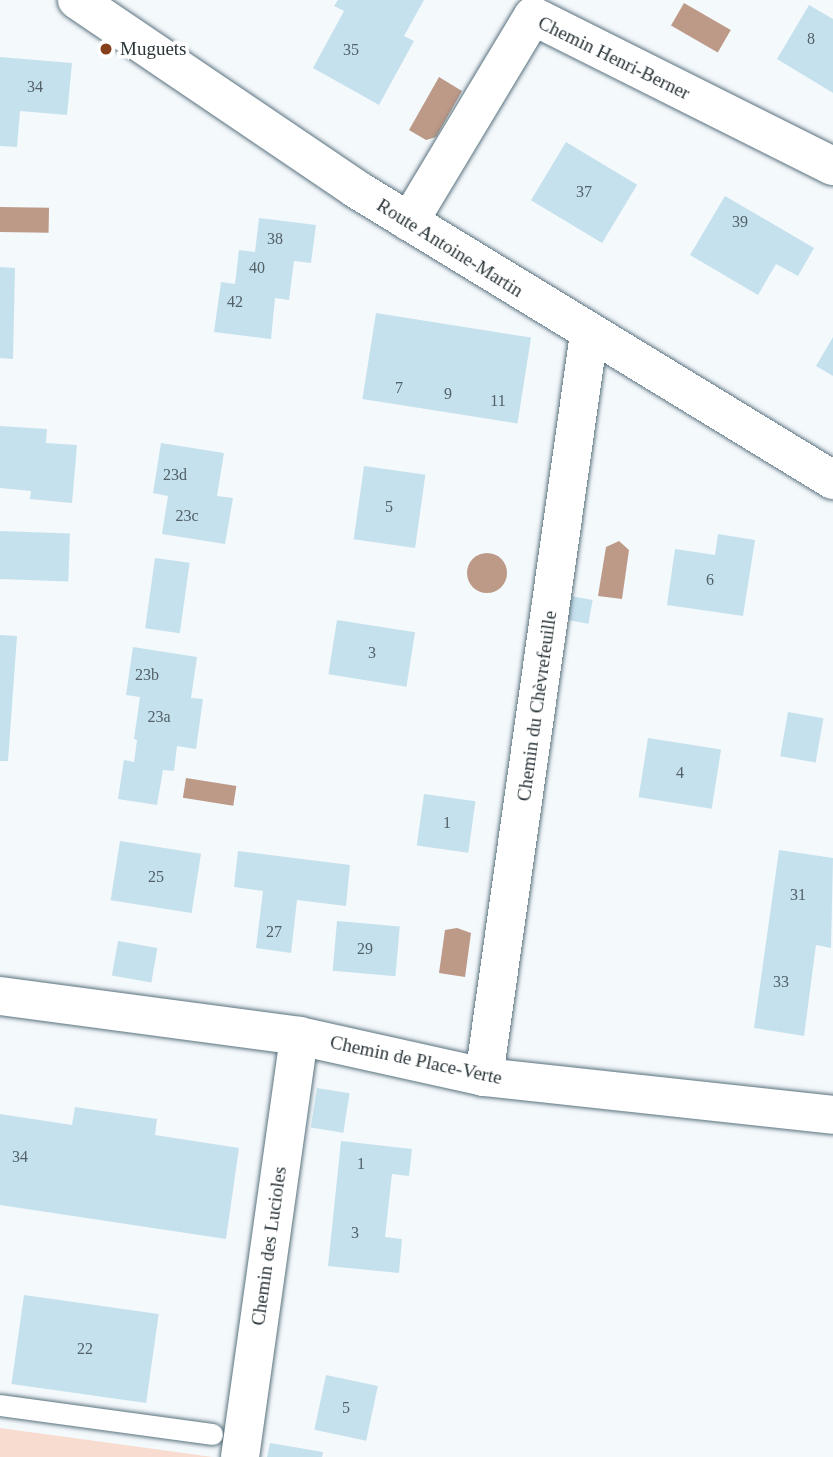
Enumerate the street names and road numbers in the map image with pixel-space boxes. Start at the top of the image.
street label: Chemin Henri-Berner [534,11,694,105]
street label: Route Antoine-Martin [372,193,528,303]
street label: Chemin du Chèvrefeuille [512,609,562,803]
street label: Chemin de Place-Verte [328,1031,504,1089]
street label: Chemin des Lucioles [247,1165,291,1327]

